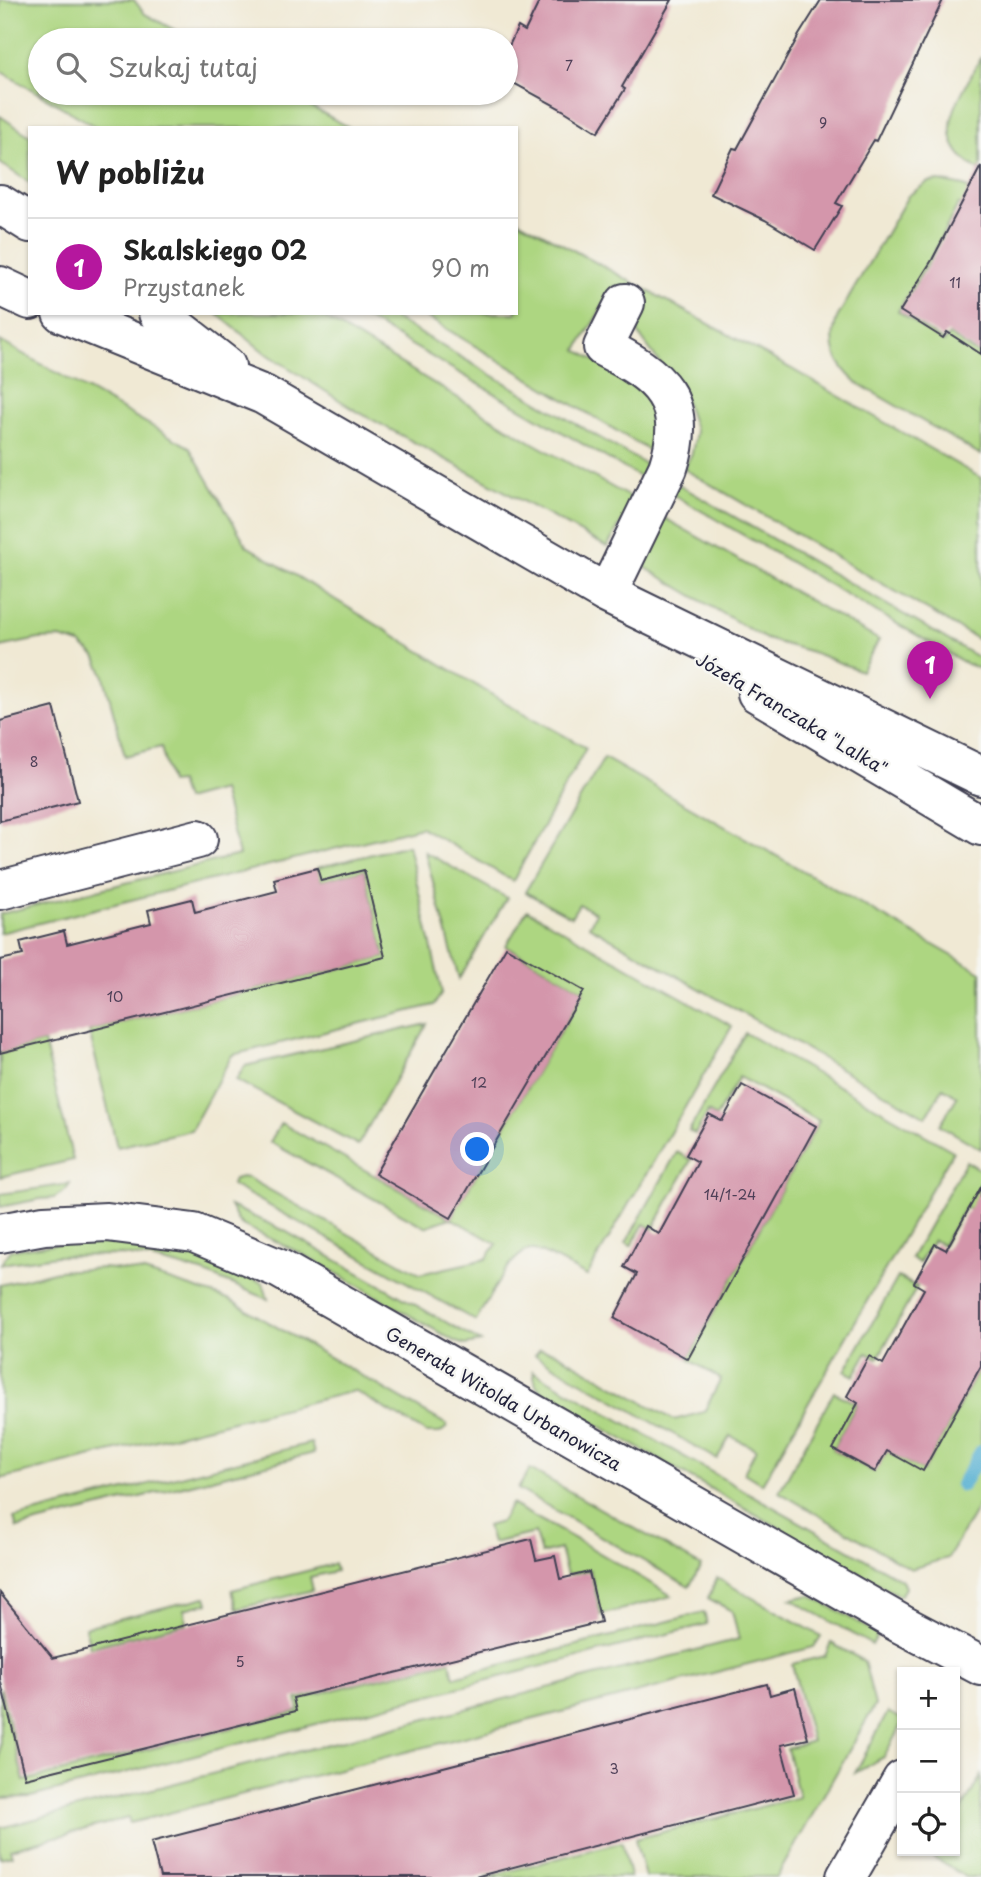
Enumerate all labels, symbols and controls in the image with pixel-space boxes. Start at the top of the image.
search box [28,28,518,105]
text: Szukaj tutaj [108,47,258,86]
icon: search [52,48,90,86]
house number: 7 [565,55,573,76]
house number: 9 [819,112,827,133]
text: W pobliżu [56,149,205,194]
text: Skalskiego 02 [123,230,307,269]
text: 1 [74,250,85,285]
text: 90 m [431,250,490,285]
text: Przystanek [123,269,245,304]
house number: 11 [949,272,961,293]
pin: 1 [907,641,953,699]
street label: Józefa Franczaka "Lalka" [691,645,893,781]
house number: 8 [30,751,38,772]
house number: 10 [107,986,123,1007]
house number: 12 [471,1072,487,1093]
your location [460,1132,494,1166]
house number: 14/1-24 [704,1184,756,1205]
street label: Generała Witolda Urbanowicza [381,1319,628,1477]
house number: 5 [235,1651,245,1672]
map controls [897,1667,960,1856]
button: + [897,1667,960,1730]
button: − [897,1730,960,1793]
house number: 3 [609,1758,619,1779]
button: locate [897,1793,960,1856]

